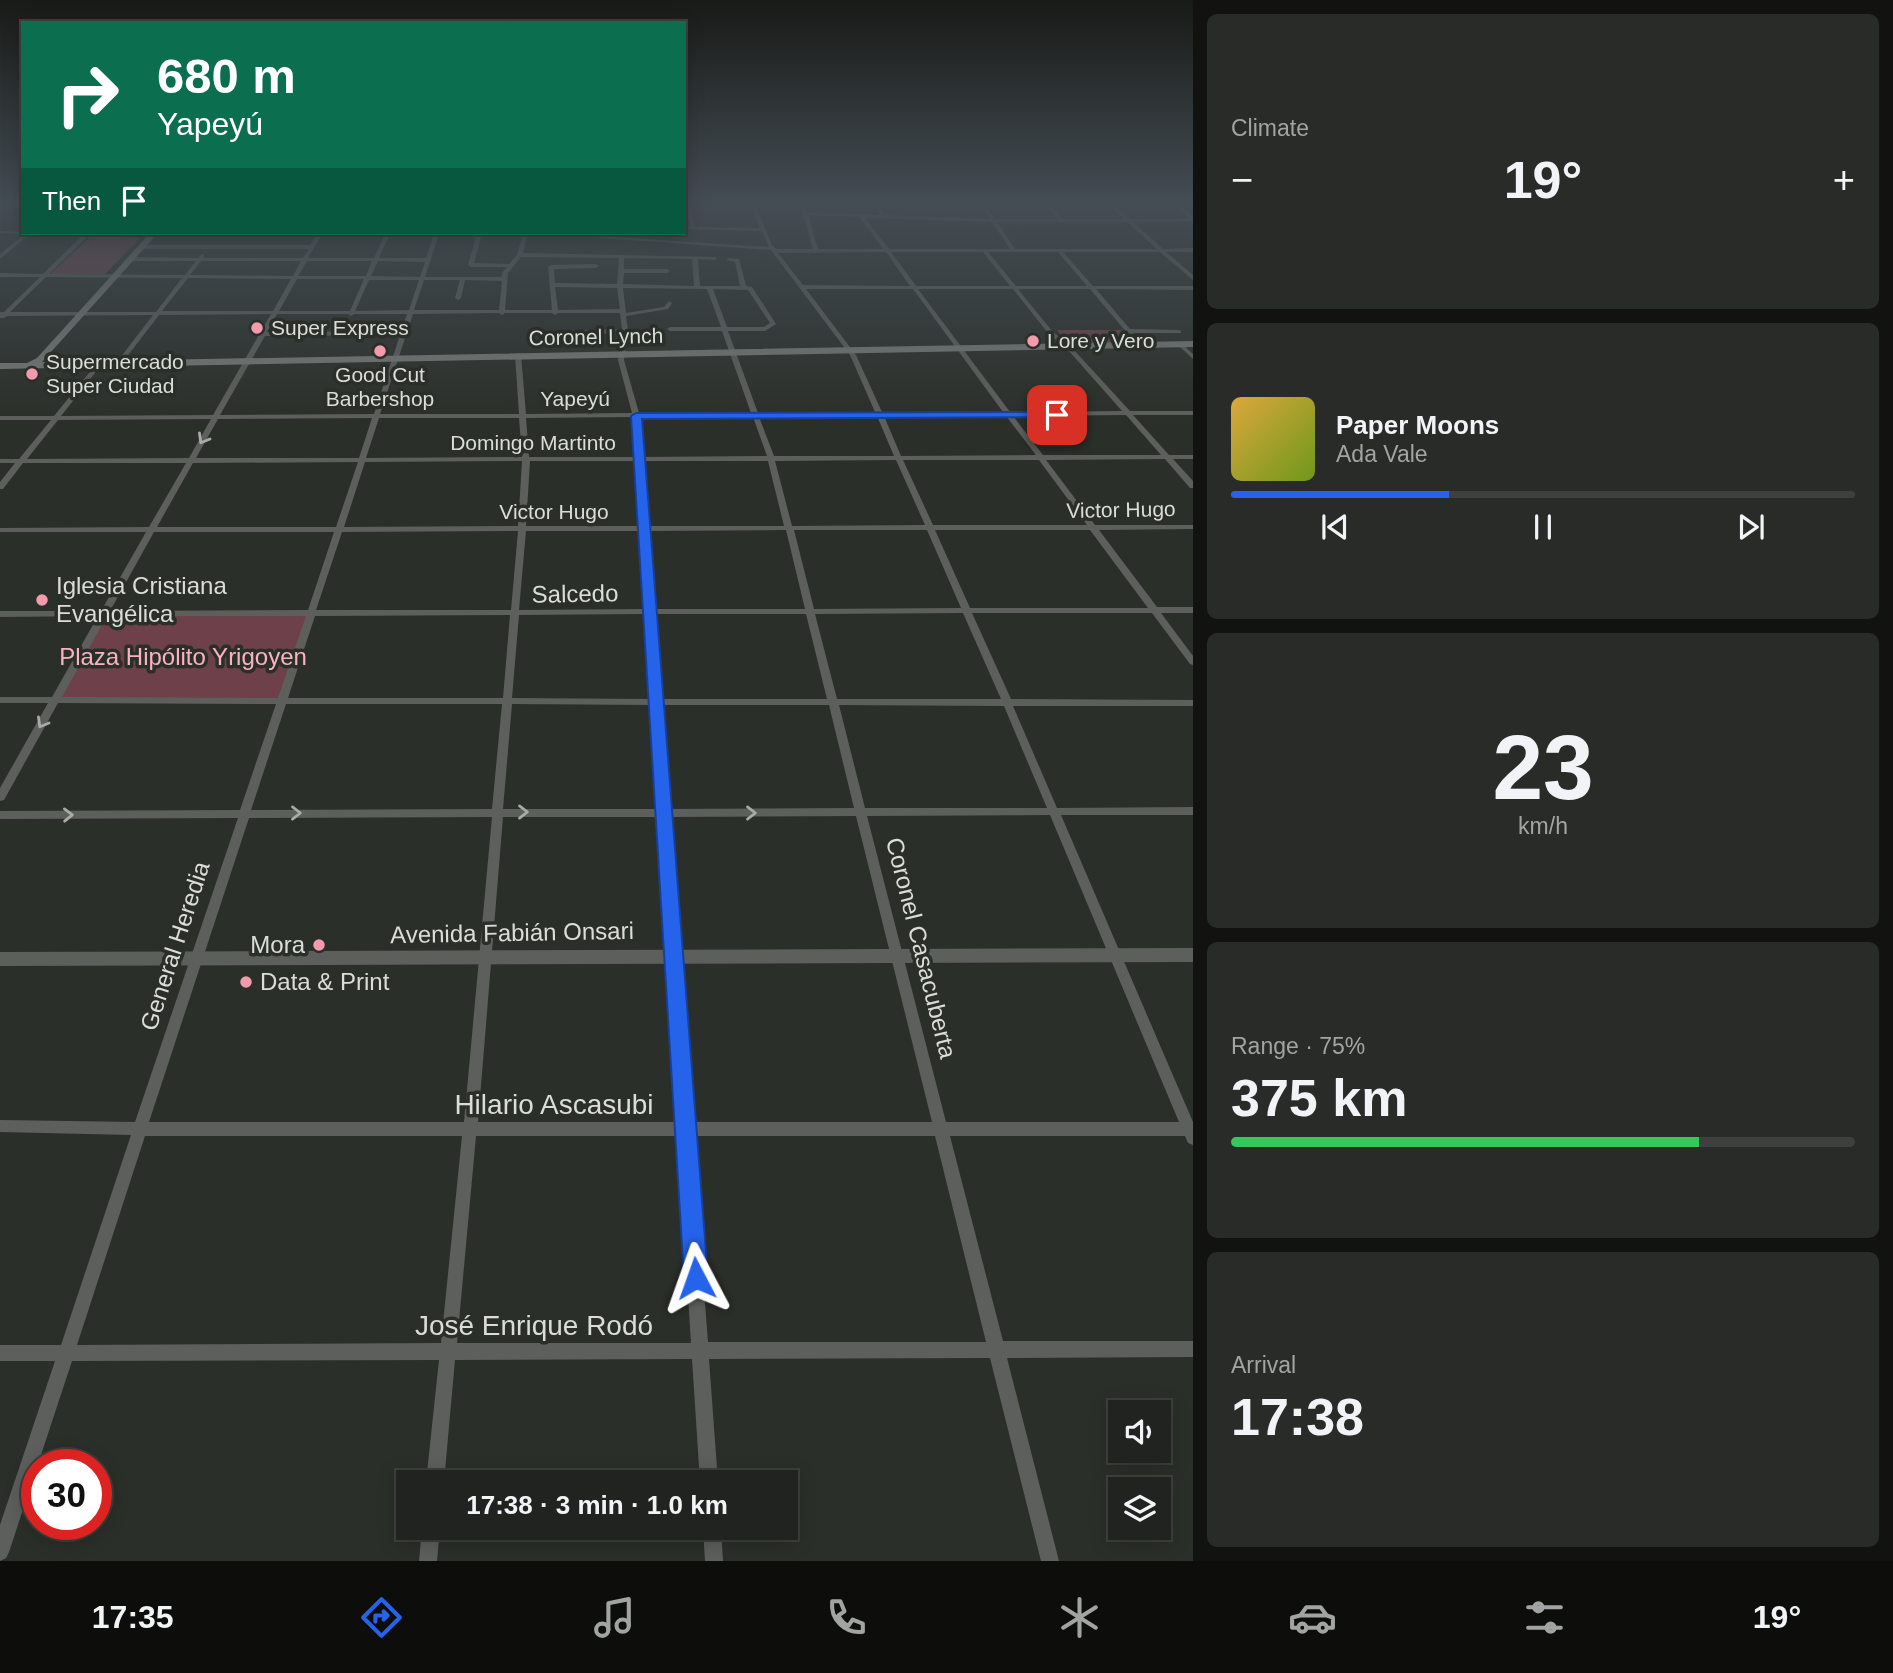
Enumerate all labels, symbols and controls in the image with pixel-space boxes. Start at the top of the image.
icon: right [42,49,133,140]
text: 680 m [157,49,296,103]
text: Yapeyú [157,106,263,142]
text: Climate [1231,115,1309,141]
text: 19° [1504,151,1582,209]
text: − [1231,159,1253,201]
text: + [1833,159,1855,201]
icon: arrive [115,182,153,220]
text: Then [42,186,101,216]
place label: Super Express [271,316,409,339]
marker: Super Express [249,320,265,336]
street label: Coronel Lynch [528,324,664,349]
place label: Lore y Vero [1047,329,1154,352]
marker: Lore y Vero [1025,333,1041,349]
marker: Good Cut Barbershop [372,343,388,359]
place label: Supermercado Super Ciudad [46,350,184,397]
place label: Good Cut Barbershop [326,363,434,410]
marker: Supermercado Super Ciudad [24,366,40,382]
pin [1027,385,1087,445]
street label: Yapeyú [540,387,610,410]
icon: arrive [1038,396,1076,434]
text: Paper Moons [1336,410,1499,440]
street label: Domingo Martinto [450,431,616,454]
one-way arrow [198,432,211,445]
text: Ada Vale [1336,441,1428,467]
street label: Victor Hugo [1066,497,1176,522]
street label: Victor Hugo [499,500,609,523]
icon: previous [1316,508,1354,546]
icon: pause [1524,508,1562,546]
icon: next [1732,508,1770,546]
place label: Iglesia Cristiana Evangélica [56,572,227,627]
street label: Salcedo [531,579,619,608]
marker: Iglesia Cristiana Evangélica [34,592,50,608]
park label: Plaza Hipólito Yrigoyen [59,643,307,670]
one-way arrow [38,715,51,728]
text: 23 [1492,717,1594,818]
one-way arrow [518,804,529,820]
one-way arrow [291,805,301,821]
one-way arrow [746,805,756,821]
one-way arrow [63,807,74,823]
text: km/h [1518,813,1568,839]
street label: Coronel Casacuberta [881,835,962,1062]
street label: General Heredia [134,857,215,1034]
street label: Avenida Fabián Onsari [390,917,634,948]
place label: Mora [250,931,306,958]
marker: Mora [311,937,327,953]
place label: Data & Print [260,968,390,995]
marker: Data & Print [238,974,254,990]
text: Range · 75% [1231,1033,1365,1059]
text: 375 km [1231,1069,1407,1127]
street label: Hilario Ascasubi [454,1089,654,1120]
position arrow [659,1241,733,1315]
street label: José Enrique Rodó [415,1310,653,1341]
text: Arrival [1231,1352,1296,1378]
text: 17:38 [1231,1388,1364,1446]
map controls [1108,1400,1171,1540]
button: sound [1108,1400,1171,1463]
speed limit sign: 30 [21,1449,112,1540]
button: layers [1108,1477,1171,1540]
text: 17:38 · 3 min · 1.0 km [466,1490,728,1520]
icon: directions [357,1593,406,1642]
icon: music [590,1593,639,1642]
icon: phone [822,1593,871,1642]
icon: climate [1055,1593,1104,1642]
icon: car [1288,1593,1337,1642]
icon: filters [1520,1593,1569,1642]
text: 17:35 [92,1599,174,1635]
text: 19° [1753,1599,1801,1635]

